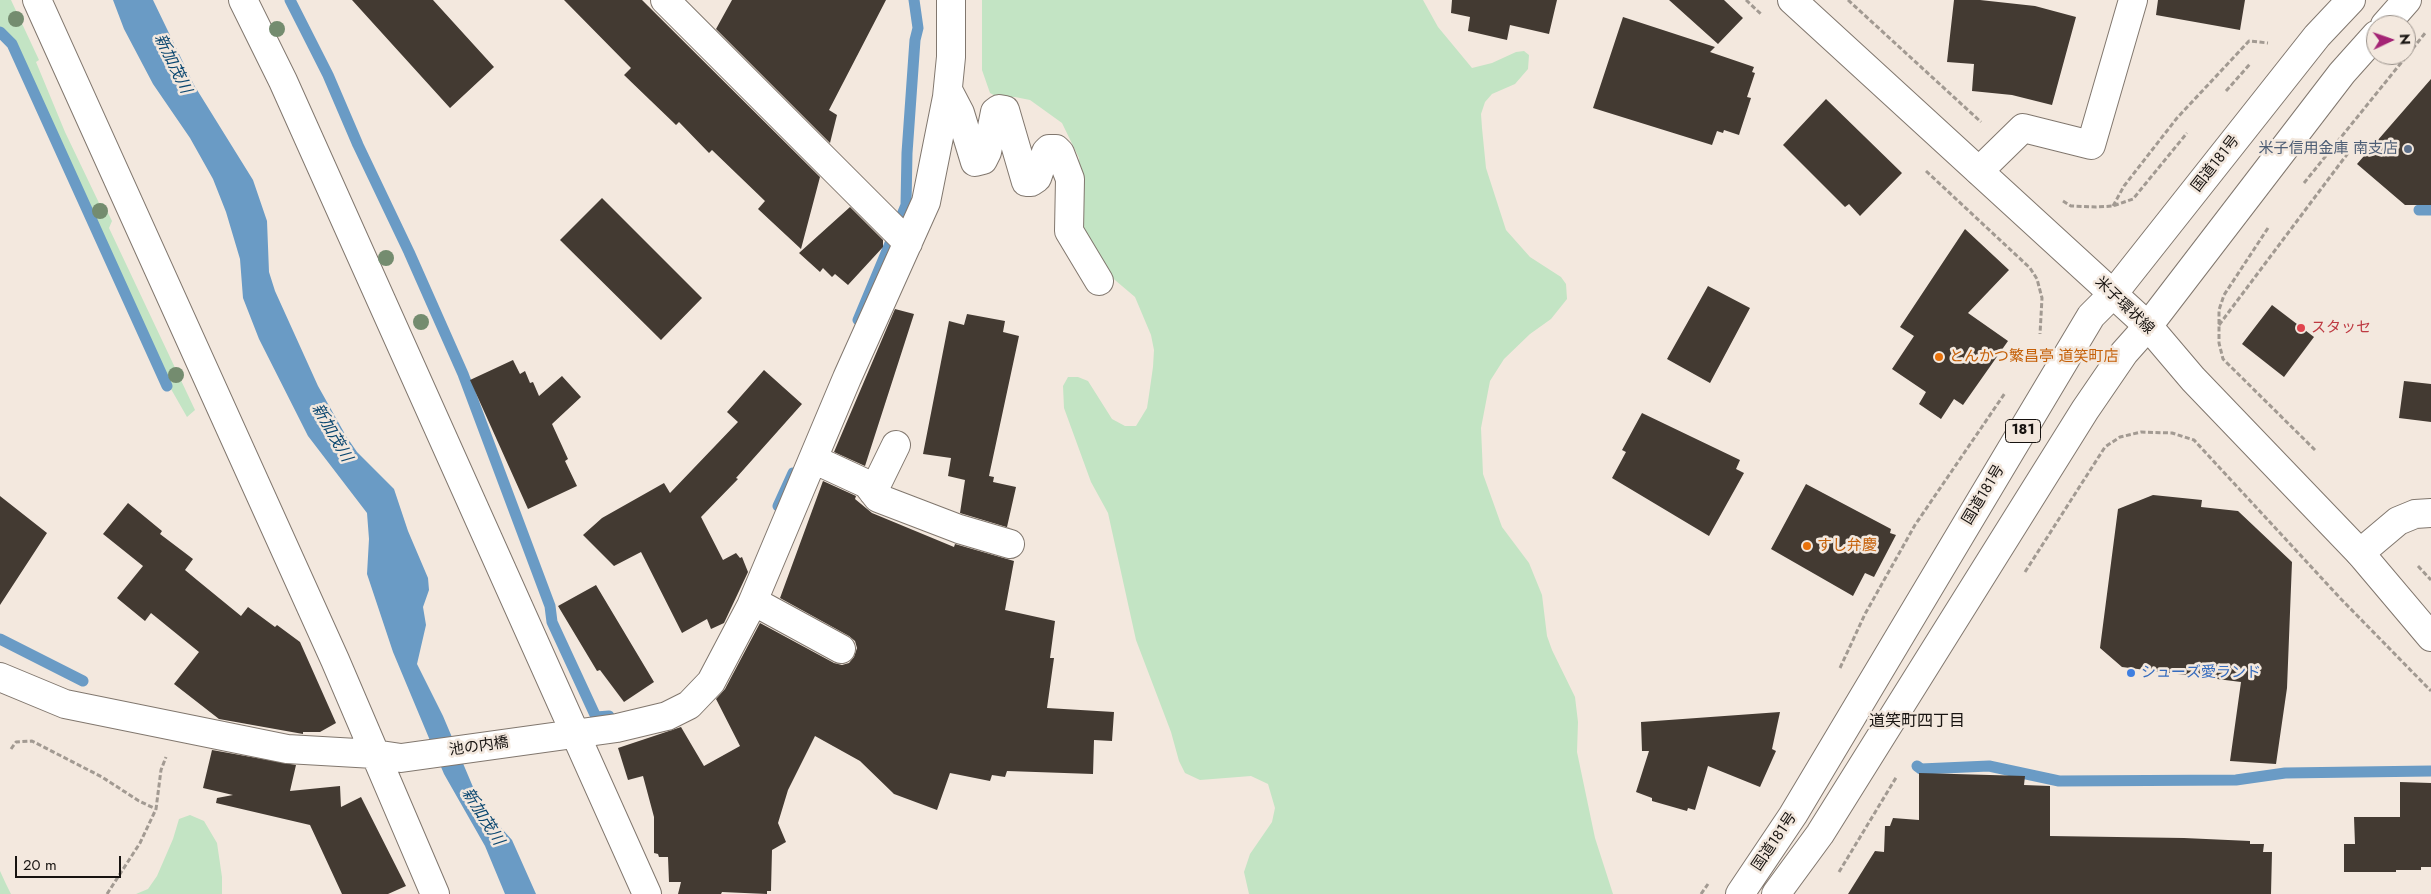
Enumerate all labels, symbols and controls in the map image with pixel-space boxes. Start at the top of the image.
north arrow [2366,15,2416,65]
water label: 新加茂川 [149,31,195,97]
text: N [2395,33,2415,45]
street label: 国道181号 [2188,132,2244,196]
place label: 米子信用金庫 南支店 [2259,140,2398,158]
marker: 米子信用金庫 南支店 [2402,143,2414,155]
street label: 米子環状線 [2091,273,2157,339]
place label: スタッセ [2311,319,2371,337]
marker: スタッセ [2295,322,2307,334]
place label: とんかつ繁昌亭 道笑町店 [1949,348,2118,366]
marker: とんかつ繁昌亭 道笑町店 [1933,351,1945,363]
water label: 新加茂川 [307,400,355,466]
road number: 181 [2006,420,2040,442]
street label: 国道181号 [1959,462,2009,528]
place label: すし弁慶 [1817,537,1877,555]
marker: すし弁慶 [1801,540,1813,552]
place label: シューズ愛ランド [2141,664,2261,682]
marker: シューズ愛ランド [2125,667,2137,679]
district label: 道笑町四丁目 [1869,712,1965,732]
street label: 池の内橋 [448,734,510,760]
water label: 新加茂川 [457,785,507,849]
street label: 国道181号 [1749,809,1801,875]
scale bar [18,846,124,878]
text: 20 m [23,854,57,876]

